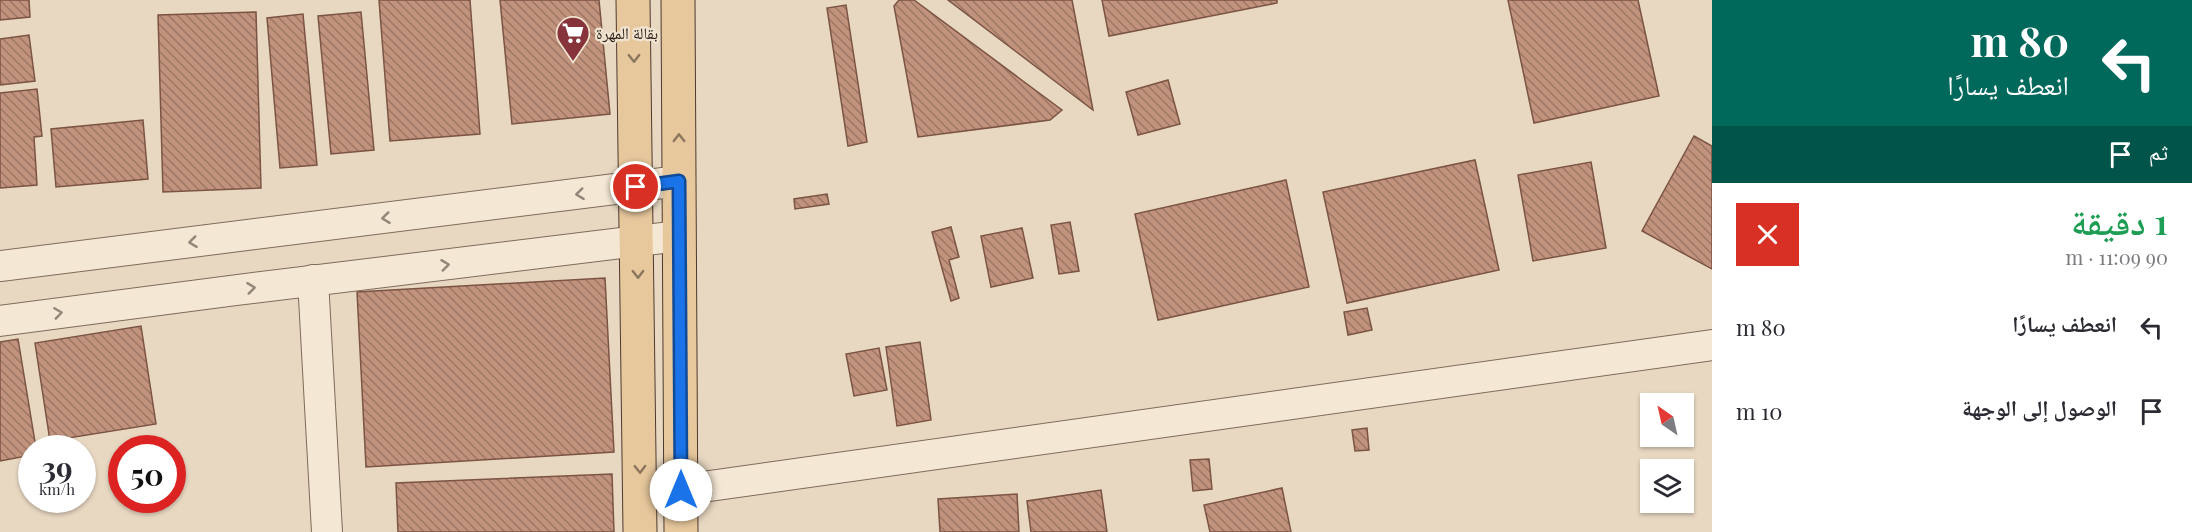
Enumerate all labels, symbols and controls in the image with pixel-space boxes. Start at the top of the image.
text: 80 m [1971,12,2069,68]
supermarket icon: بقالة المهرة [555,15,591,62]
place label: بقالة المهرة [596,22,658,43]
icon: left [2090,24,2168,102]
one-way arrow [628,54,640,63]
text: انعطف يسارًا [1947,66,2069,102]
one-way arrow [673,133,685,142]
text: ثم [2149,136,2168,166]
icon: arrive [2104,138,2137,171]
pin [610,161,661,212]
icon: arrive [619,170,652,203]
one-way arrow [575,188,584,200]
text: 1 دقيقة [2071,196,2168,244]
button: close [1736,203,1799,266]
one-way arrow [382,212,391,224]
one-way arrow [188,236,197,248]
text: 90 m · 11:09 [2066,243,2168,270]
one-way arrow [440,259,449,271]
one-way arrow [631,270,644,279]
one-way arrow [247,282,256,295]
one-way arrow [53,308,63,320]
text: انعطف يسارًا [2012,308,2117,338]
icon: left [2135,311,2168,344]
text: 80 m [1736,312,1786,342]
text: الوصول إلى الوجهة [1962,392,2117,422]
north arrow [1640,393,1694,447]
map controls [1640,393,1694,513]
icon: arrive [2135,395,2168,428]
text: 10 m [1736,396,1782,426]
speed limit sign: 50 [108,435,186,513]
text: 39 [41,447,73,487]
position arrow [649,458,713,522]
button: layers [1640,459,1694,513]
one-way arrow [633,465,646,474]
text: km/h [39,479,75,499]

